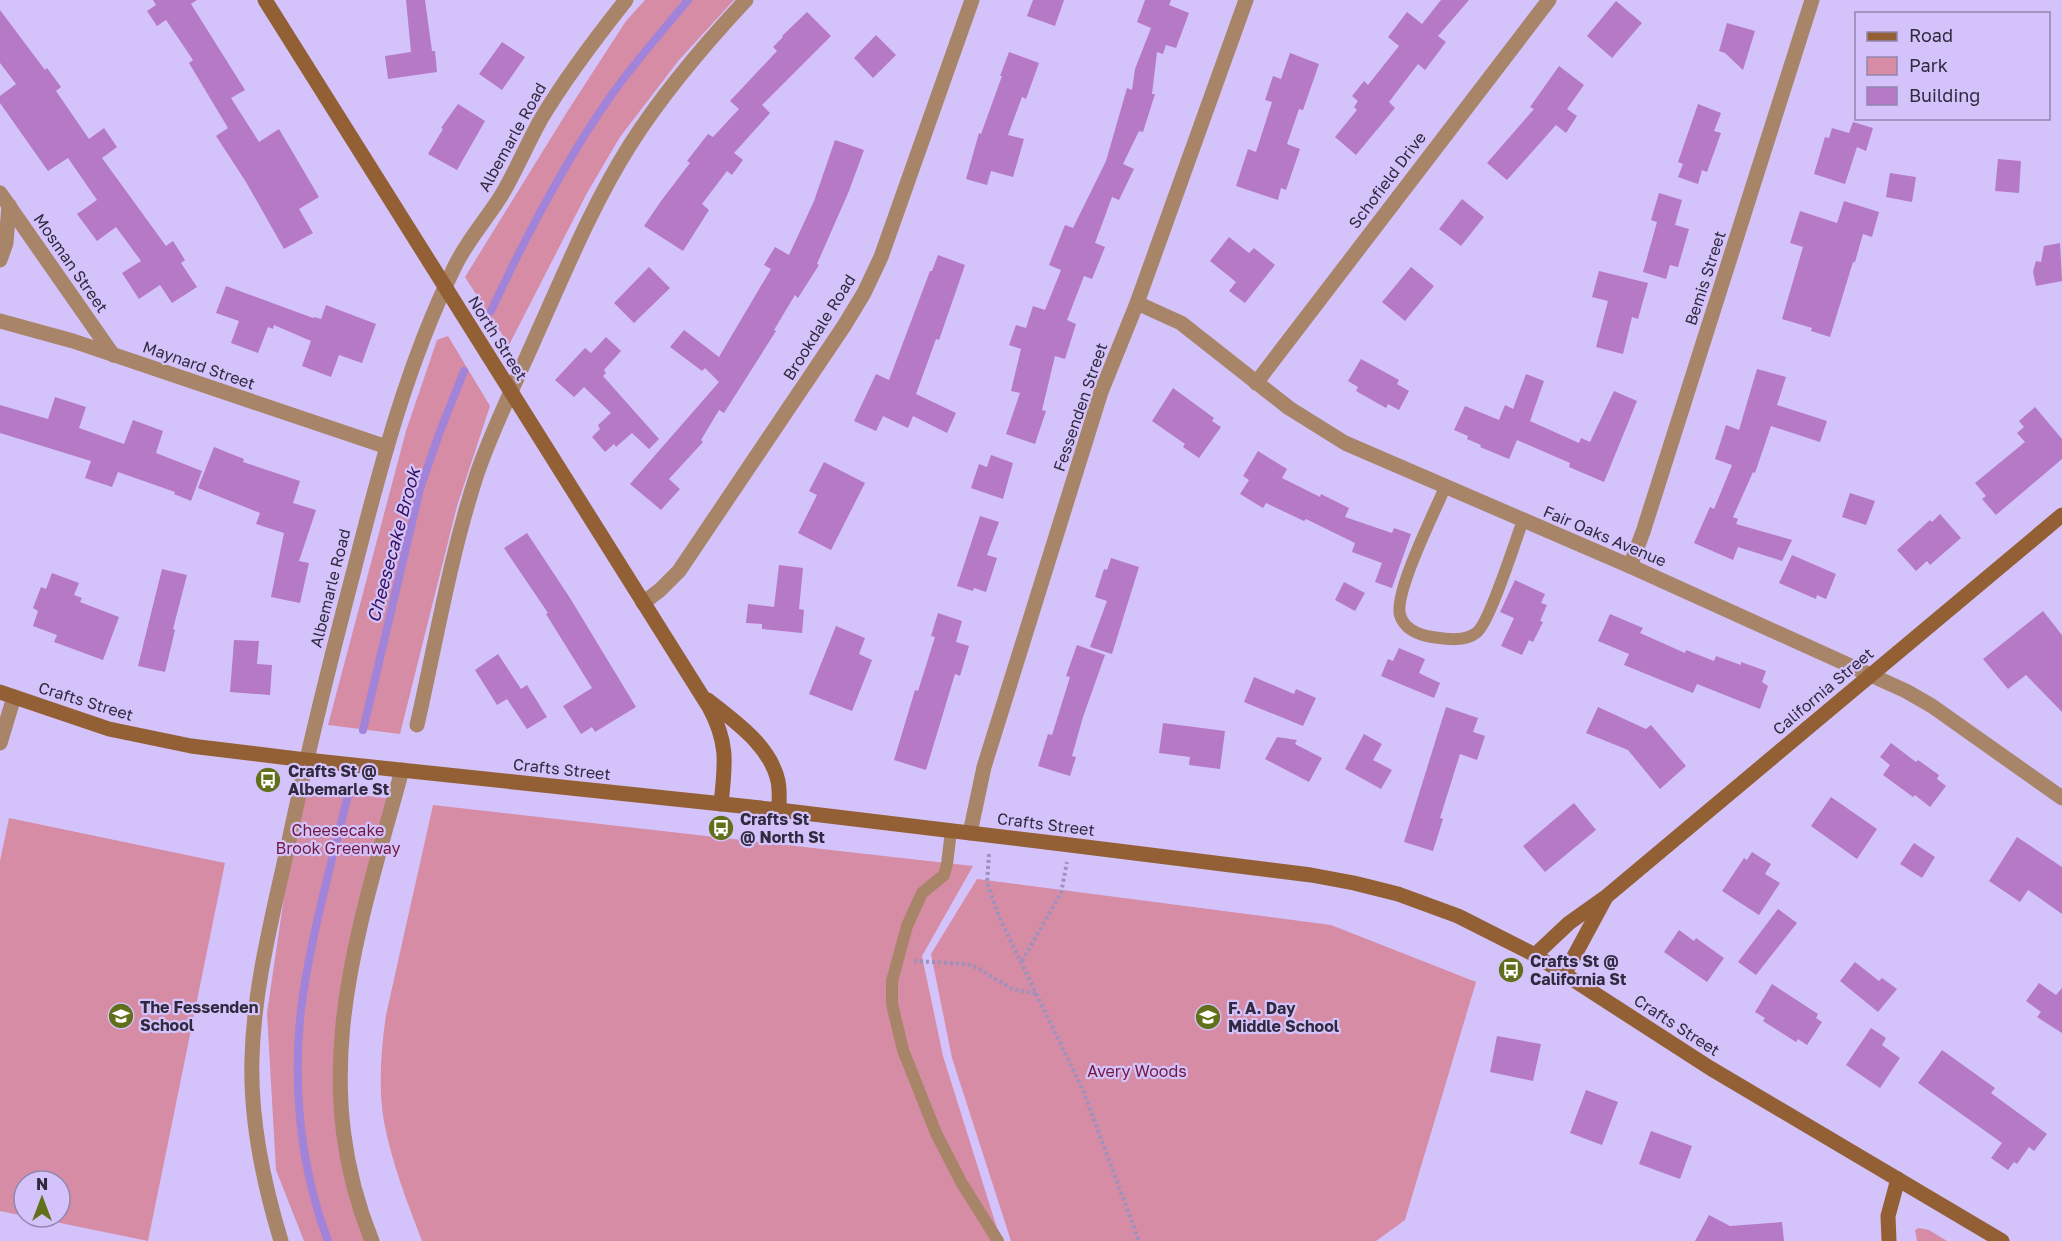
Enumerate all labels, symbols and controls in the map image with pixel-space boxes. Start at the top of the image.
legend [1855,12,2050,120]
text: Road [1909,24,1953,46]
text: Park [1909,54,1948,76]
street label: Albemarle Road [474,79,550,195]
text: Building [1909,84,1980,106]
street label: Schofield Drive [1344,128,1430,232]
street label: Mosman Street [29,210,113,316]
street label: Bemis Street [1680,228,1730,328]
street label: Brookdale Road [778,270,860,384]
street label: North Street [464,292,532,384]
street label: Maynard Street [140,336,258,394]
street label: Fessenden Street [1049,340,1111,474]
water label: Cheesecake Brook [362,463,425,625]
street label: Fair Oaks Avenue [1540,501,1670,571]
street label: Albemarle Road [306,527,354,649]
street label: California Street [1769,643,1877,739]
street label: Crafts Street [36,677,136,725]
street label: Crafts Street [512,754,612,784]
place label: Crafts St @ Albemarle St [288,761,389,799]
bus stop icon: Crafts St @ Albemarle St [253,765,283,795]
street label: Crafts Street [996,808,1096,840]
place label: Crafts St @ North St [740,809,825,847]
bus stop icon: Crafts St @ North St [706,813,736,843]
park label: Cheesecake Brook Greenway [276,820,401,858]
place label: Crafts St @ California St [1530,951,1626,989]
bus stop icon: Crafts St @ California St [1496,955,1526,985]
street label: Crafts Street [1630,990,1724,1060]
place label: The Fessenden School [140,997,258,1035]
place label: F. A. Day Middle School [1228,998,1340,1036]
school or university icon: The Fessenden School [106,1001,136,1031]
school or university icon: F. A. Day Middle School [1193,1002,1223,1032]
park label: Avery Woods [1087,1061,1187,1081]
north arrow [12,1169,72,1229]
text: N [36,1174,48,1194]

